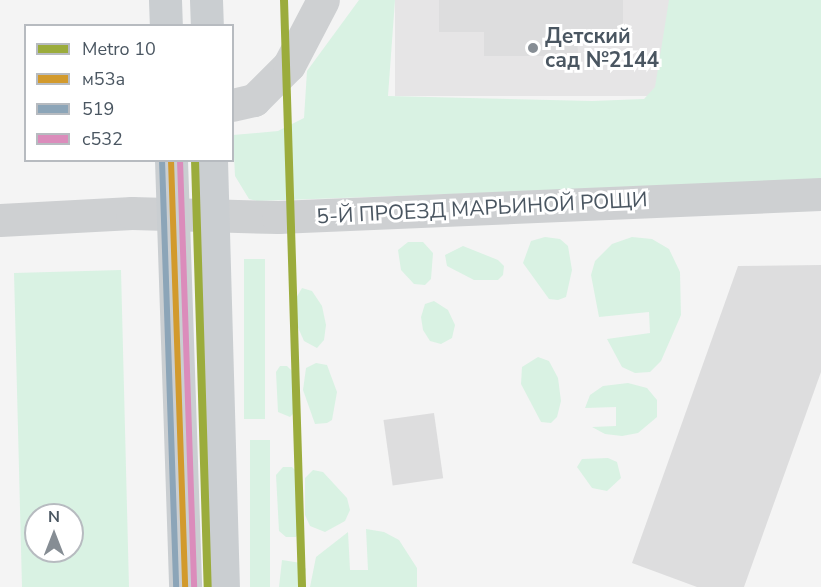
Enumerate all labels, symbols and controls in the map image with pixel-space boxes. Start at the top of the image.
place label: Детский сад №2144 [545,23,659,73]
legend [24,24,234,162]
text: Metro 10 [82,37,156,61]
marker: Детский сад №2144 [526,41,540,55]
text: м53а [82,67,125,91]
text: 519 [82,97,114,121]
text: с532 [82,127,123,151]
street label: 5-Й ПРОЕЗД МАРЬИНОЙ РОЩИ [316,187,648,229]
north arrow [24,503,84,563]
text: N [48,506,60,528]

